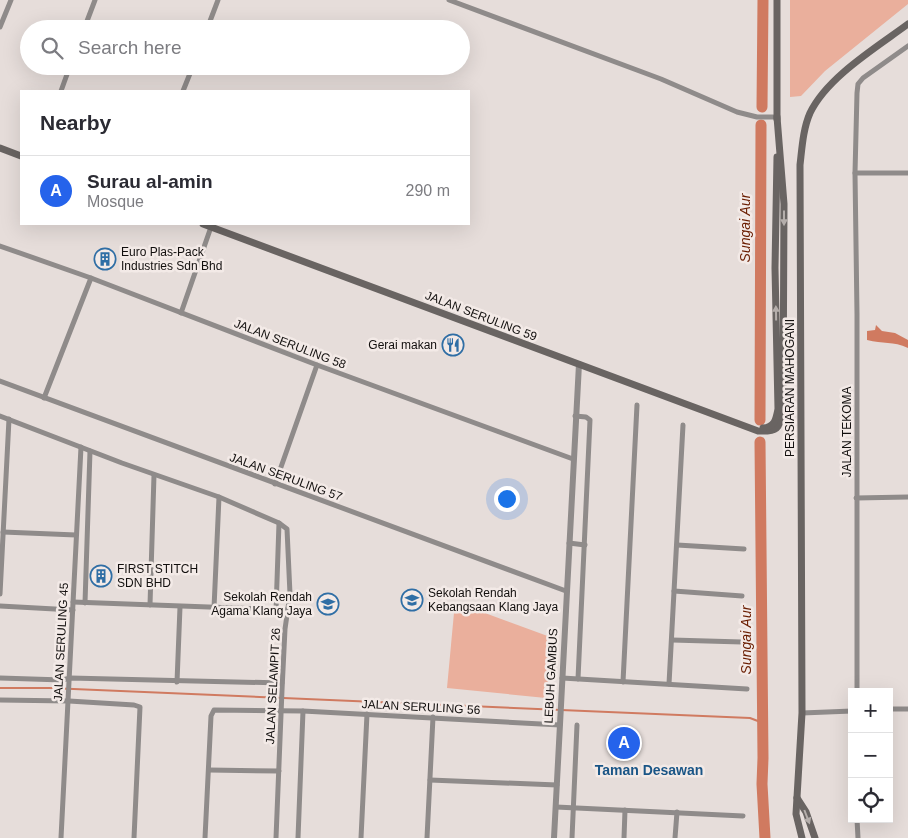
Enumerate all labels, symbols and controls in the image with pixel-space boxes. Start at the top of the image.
search box [20,20,470,75]
icon: search [38,34,66,62]
text: Search here [78,37,182,58]
text: Nearby [40,111,111,134]
text: Surau al-amin [87,171,213,192]
text: A [50,182,62,199]
text: 290 m [406,182,450,199]
water label: Sungai Aur [737,192,753,262]
text: Mosque [87,193,144,210]
one-way arrow [780,210,788,226]
place label: Euro Plas-Pack Industries Sdn Bhd [121,245,222,273]
building icon: Euro Plas-Pack Industries Sdn Bhd [93,247,117,271]
street label: JALAN SERULING 59 [423,288,539,344]
one-way arrow [772,305,780,321]
street label: JALAN SERULING 58 [232,316,348,372]
street label: PERSIARAN MAHOGANI [783,319,797,457]
restaurant icon: Gerai makan [441,333,465,357]
place label: Gerai makan [368,338,437,352]
street label: JALAN TEKOMA [840,386,854,478]
street label: JALAN SERULING 57 [228,450,344,504]
your location [494,486,520,512]
place label: FIRST STITCH SDN BHD [117,562,198,590]
building icon: FIRST STITCH SDN BHD [89,564,113,588]
street label: JALAN SERULING 45 [51,582,71,702]
place label: Sekolah Rendah Kebangsaan Klang Jaya [428,586,558,614]
school or university icon: Sekolah Rendah Kebangsaan Klang Jaya [400,588,424,612]
place label: Sekolah Rendah Agama Klang Jaya [211,590,312,618]
school or university icon: Sekolah Rendah Agama Klang Jaya [316,592,340,616]
water label: Sungai Aur [738,604,754,674]
street label: JALAN SELAMPIT 26 [263,627,283,745]
street label: LEBUH GAMBUS [542,628,560,724]
map controls [848,688,893,823]
button: + [848,688,893,733]
street label: JALAN SERULING 56 [361,697,481,717]
pin: A [608,724,640,762]
button: − [848,733,893,778]
district label: Taman Desawan [595,762,703,778]
button: locate [848,778,893,823]
one-way arrow [803,810,811,825]

